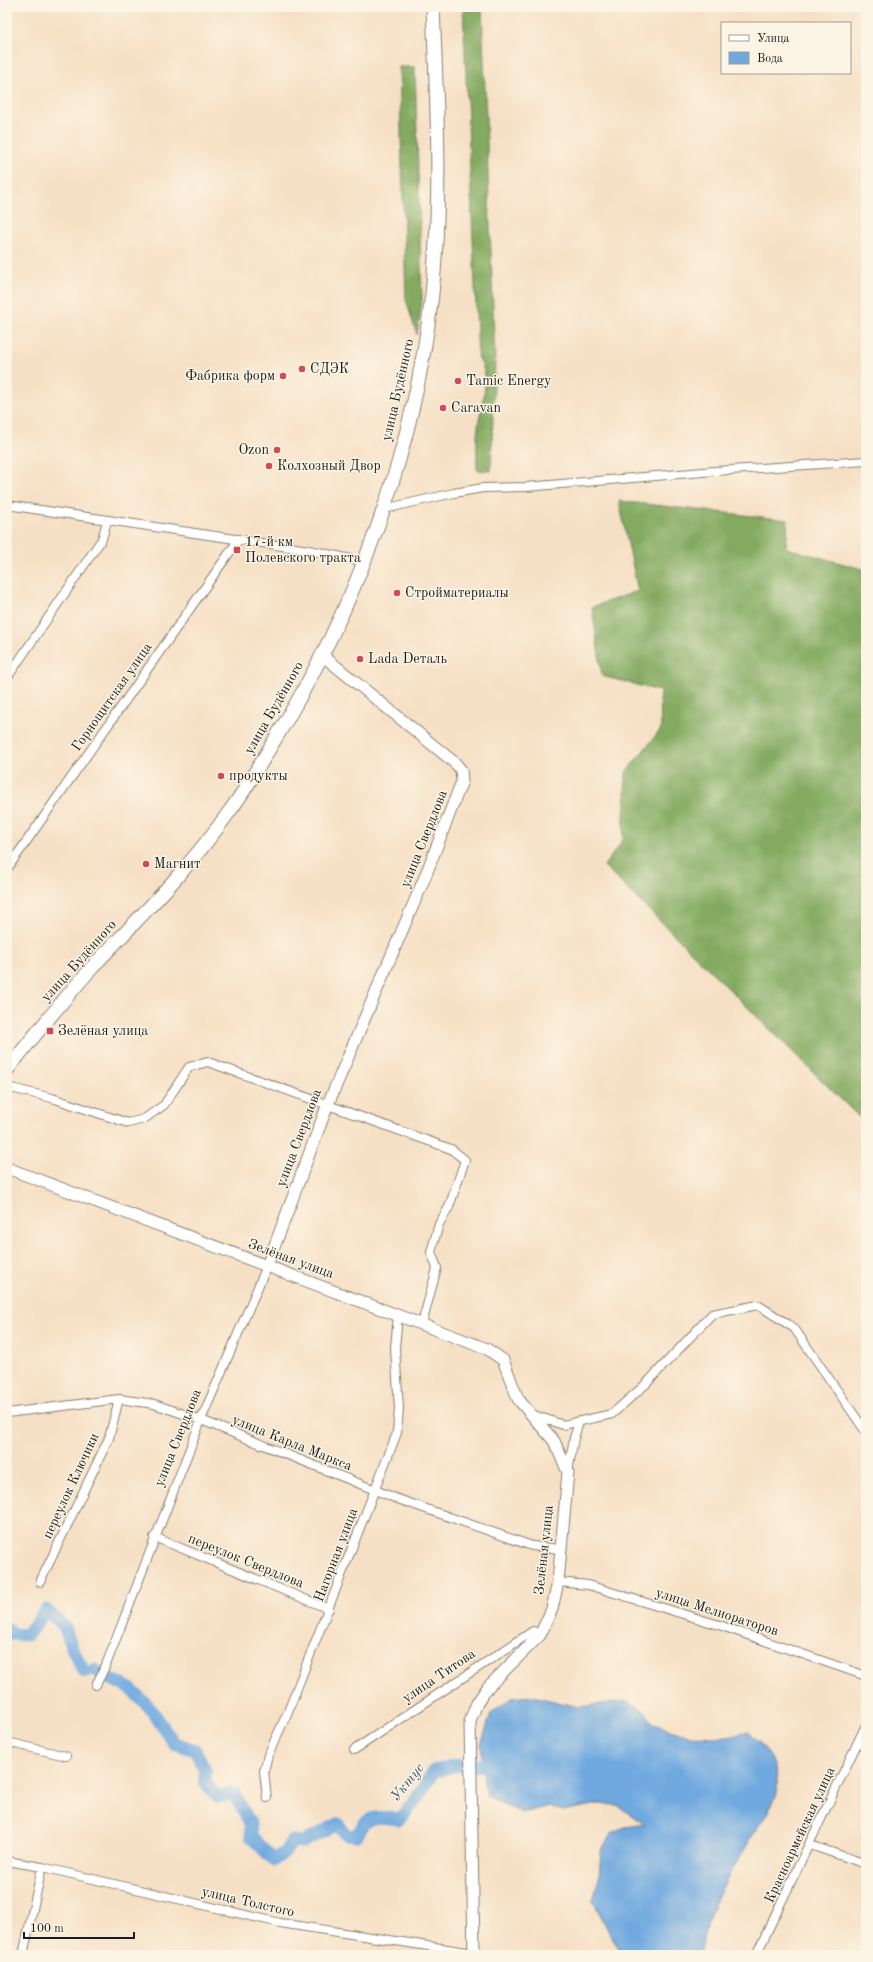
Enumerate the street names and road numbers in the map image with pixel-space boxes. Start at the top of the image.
street label: улица Будённого [379,338,417,442]
street label: Горнощитская улица [69,640,155,754]
street label: улица Будённого [242,659,306,757]
street label: улица Свердлова [398,788,450,890]
street label: улица Будённого [39,918,119,1004]
street label: улица Свердлова [274,1087,324,1189]
street label: Зелёная улица [246,1237,336,1281]
street label: улица Свердлова [152,1387,204,1489]
street label: улица Карла Маркса [230,1413,354,1473]
street label: переулок Ключики [40,1431,102,1541]
street label: Зелёная улица [532,1504,556,1596]
street label: Нагорная улица [312,1506,360,1604]
street label: переулок Свердлова [186,1531,306,1591]
street label: улица Мелиораторов [654,1586,780,1639]
street label: улица Титова [400,1647,478,1705]
street label: Красноармейская улица [762,1765,838,1905]
street label: улица Толстого [200,1885,296,1919]

